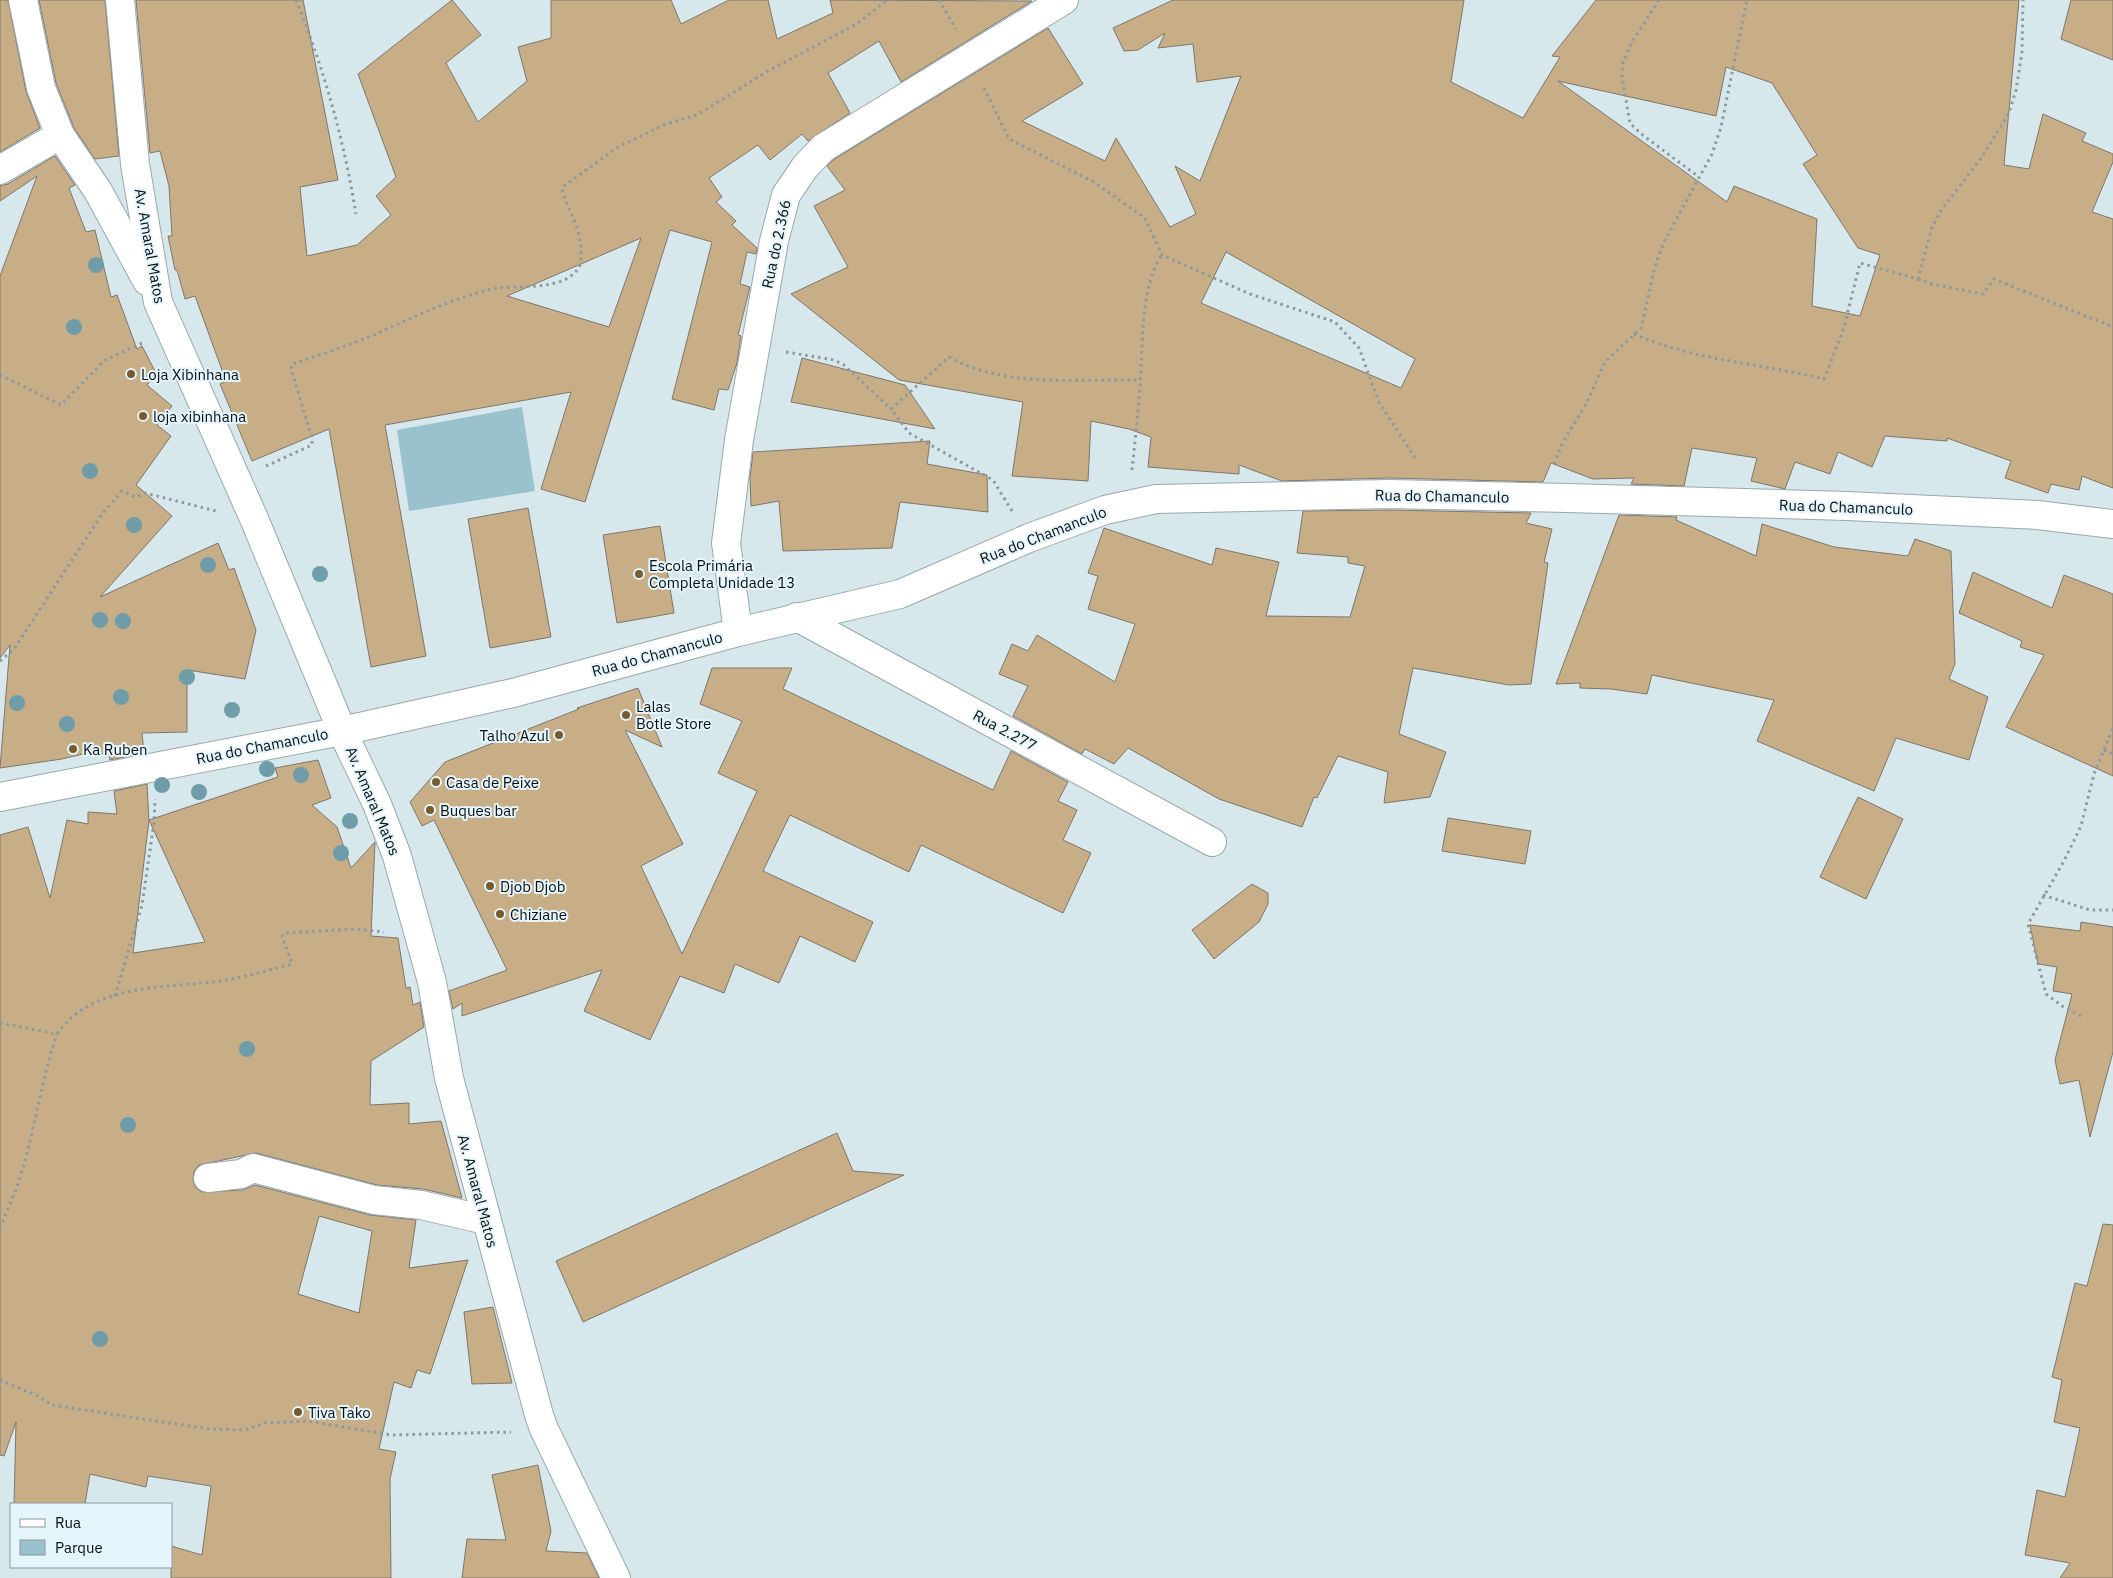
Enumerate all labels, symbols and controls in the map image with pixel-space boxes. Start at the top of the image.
street label: Av. Amaral Matos [131,187,169,305]
street label: Rua do 2.366 [757,198,795,290]
place label: Loja Xibinhana [141,365,239,384]
marker: Loja Xibinhana [125,368,137,380]
place label: loja xibinhana [153,407,246,426]
marker: loja xibinhana [137,410,149,422]
street label: Rua do Chamanculo [1375,485,1509,507]
street label: Rua do Chamanculo [1779,495,1913,519]
street label: Rua do Chamanculo [977,502,1109,568]
place label: Escola Primária Completa Unidade 13 [649,556,795,592]
marker: Escola Primária Completa Unidade 13 [633,568,645,580]
street label: Rua do Chamanculo [590,627,724,681]
place label: Lalas Botle Store [636,697,711,733]
street label: Rua 2.277 [970,705,1040,755]
marker: Lalas Botle Store [620,709,632,721]
street label: Rua do Chamanculo [194,724,330,768]
place label: Talho Azul [480,726,549,745]
marker: Talho Azul [553,729,565,741]
place label: Ka Ruben [83,740,147,759]
marker: Ka Ruben [67,743,79,755]
street label: Av. Amaral Matos [341,744,405,858]
place label: Casa de Peixe [446,773,539,792]
marker: Casa de Peixe [430,776,442,788]
place label: Buques bar [440,801,517,820]
marker: Buques bar [424,804,436,816]
place label: Djob Djob [500,877,565,896]
marker: Djob Djob [484,880,496,892]
place label: Chiziane [510,905,567,924]
marker: Chiziane [494,908,506,920]
street label: Av. Amaral Matos [454,1132,502,1250]
place label: Tiva Tako [308,1403,371,1422]
marker: Tiva Tako [292,1406,304,1418]
legend [10,1503,172,1568]
text: Rua [55,1513,81,1532]
text: Parque [55,1538,103,1557]

